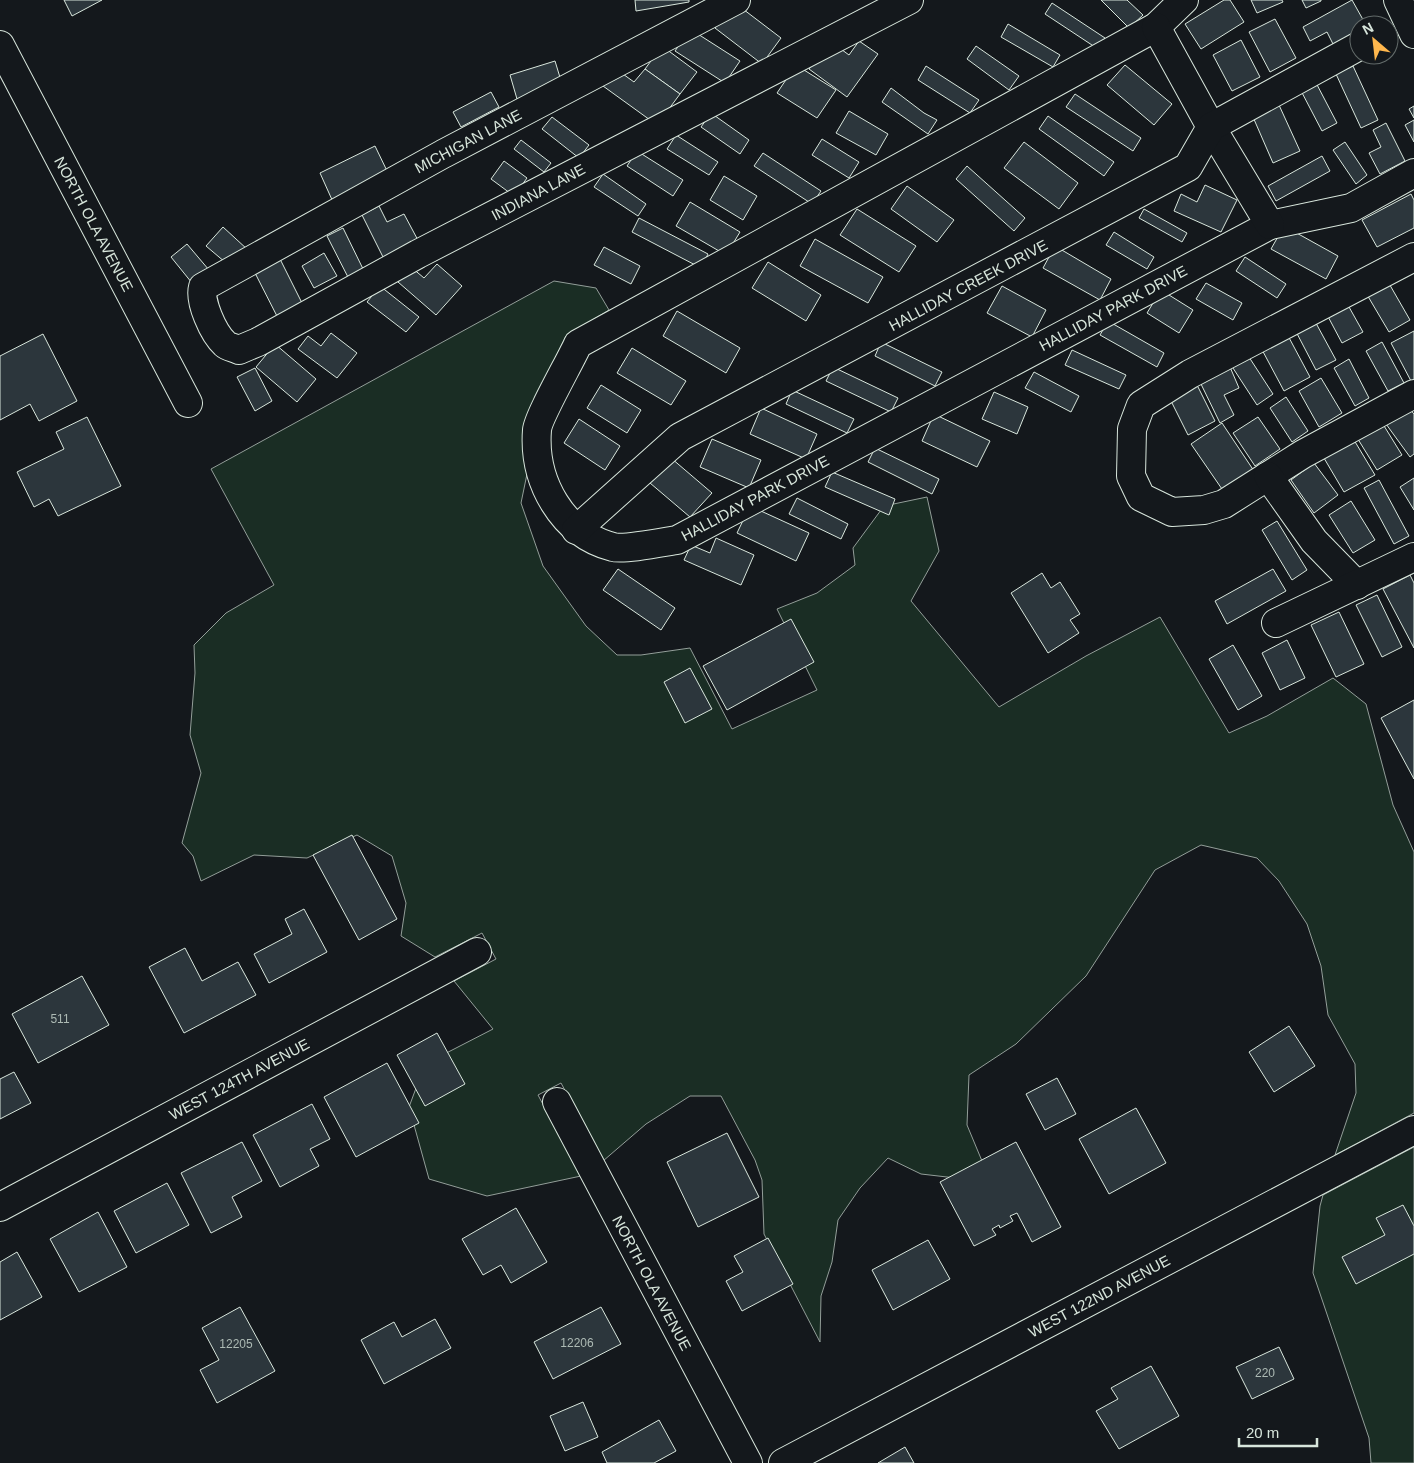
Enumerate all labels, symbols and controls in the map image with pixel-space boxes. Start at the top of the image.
north arrow [1349,15,1399,65]
text: N [1360,19,1376,38]
street label: MICHIGAN LANE [412,106,524,176]
street label: NORTH OLA AVENUE [51,154,137,294]
street label: INDIANA LANE [488,160,588,224]
street label: HALLIDAY CREEK DRIVE [886,236,1050,334]
street label: HALLIDAY PARK DRIVE [1036,262,1190,354]
street label: HALLIDAY PARK DRIVE [678,452,832,544]
house number: 511 [50,1012,70,1026]
street label: WEST 124TH AVENUE [166,1035,312,1123]
street label: NORTH OLA AVENUE [609,1213,695,1353]
street label: WEST 122ND AVENUE [1025,1251,1173,1341]
house number: 12206 [560,1336,594,1350]
house number: 12205 [219,1337,253,1351]
house number: 220 [1255,1366,1275,1380]
scale bar [1239,1416,1316,1448]
text: 20 m [1246,1424,1279,1441]

